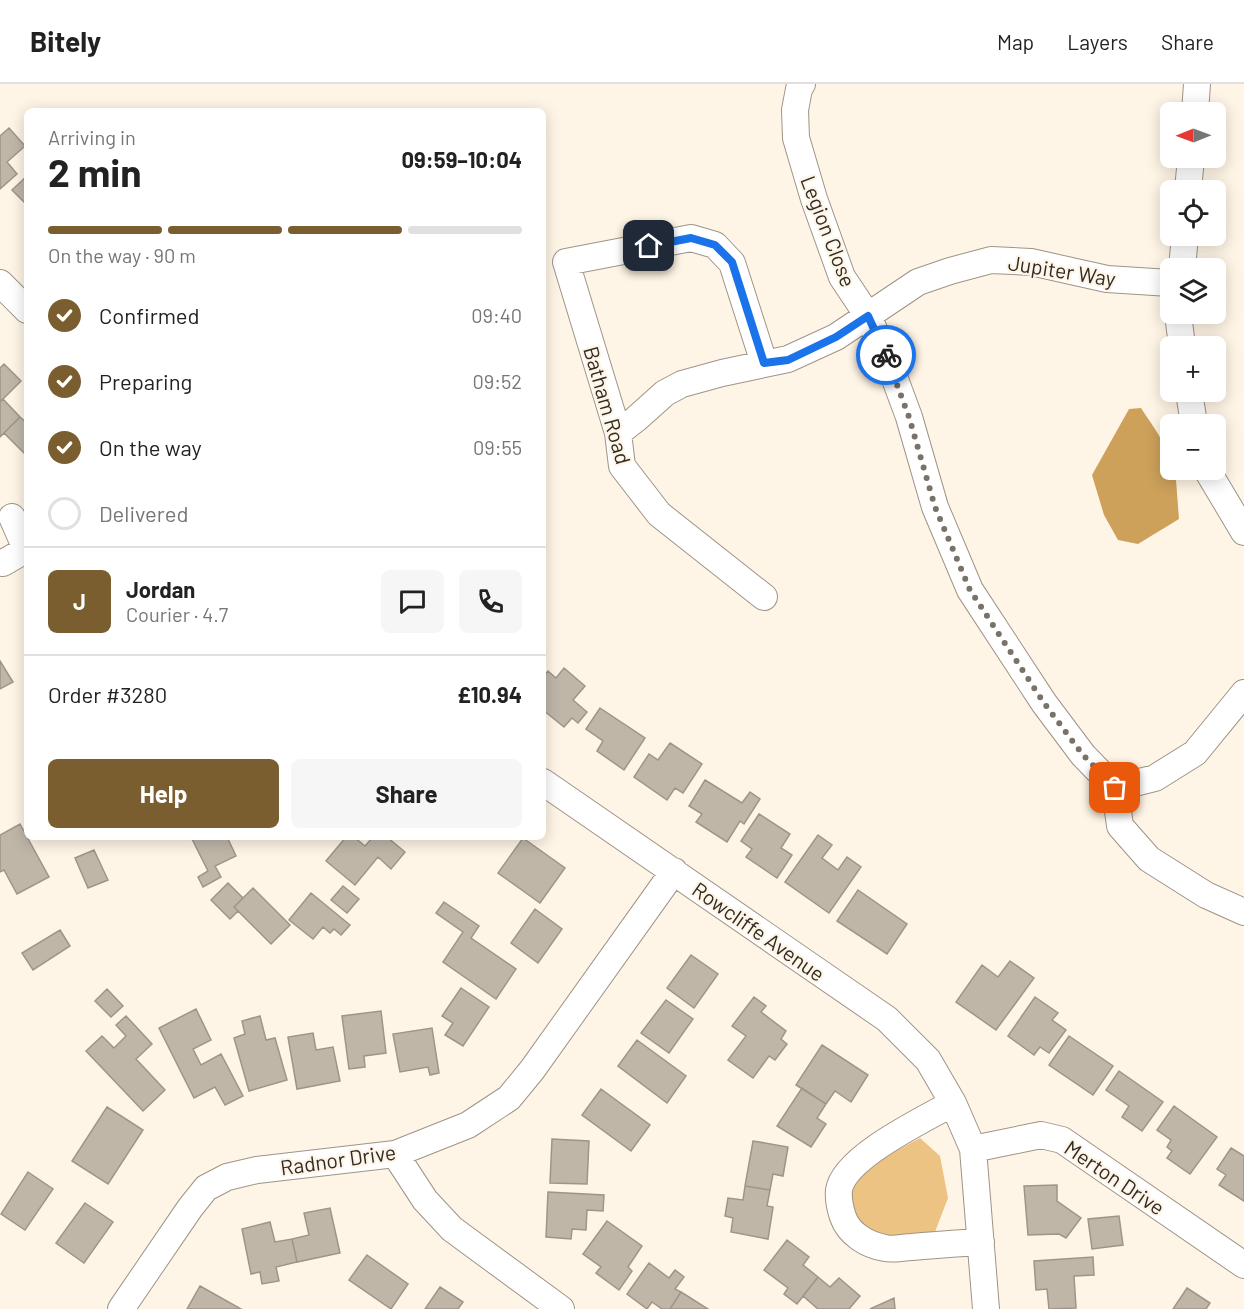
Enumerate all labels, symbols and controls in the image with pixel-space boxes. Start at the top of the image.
text: Bitely [30,24,101,58]
text: Map [997,29,1034,54]
text: Layers [1067,29,1128,54]
text: Share [1161,29,1214,54]
north arrow [1160,102,1226,168]
map controls [1160,102,1226,480]
text: Arriving in [48,125,136,149]
text: 09:59–10:04 [402,146,522,172]
text: 2 min [48,148,141,195]
street label: Legion Close [796,172,862,290]
button: locate [1160,180,1226,246]
pin [623,220,674,271]
icon: home [632,229,665,262]
text: On the way · 90 m [48,243,196,267]
street label: Jupiter Way [1007,249,1118,291]
button: layers [1160,258,1226,324]
icon: check [48,299,81,332]
text: Confirmed [99,302,199,328]
text: 09:40 [471,303,522,327]
courier [856,325,916,385]
button: + [1160,336,1226,402]
icon: bike [870,339,903,372]
street label: Batham Road [579,343,637,467]
icon: check [48,365,81,398]
text: Preparing [99,368,192,394]
text: 09:52 [473,369,522,393]
button: − [1160,414,1226,480]
icon: check [48,431,81,464]
text: On the way [99,434,202,460]
text: 09:55 [473,435,522,459]
text: Delivered [99,500,188,526]
button: chat [381,570,444,633]
button: phone [459,570,522,633]
text: Jordan [126,576,195,602]
text: J [73,588,86,614]
text: Courier · 4.7 [126,602,228,626]
text: Order #3280 [48,681,167,707]
text: £10.94 [457,681,522,707]
button: Help [48,759,279,828]
button: Share [291,759,522,828]
pin [1089,762,1140,813]
icon: bag [1098,771,1131,804]
street label: Rowcliffe Avenue [688,876,830,986]
street label: Merton Drive [1060,1134,1170,1220]
street label: Radnor Drive [279,1139,397,1179]

